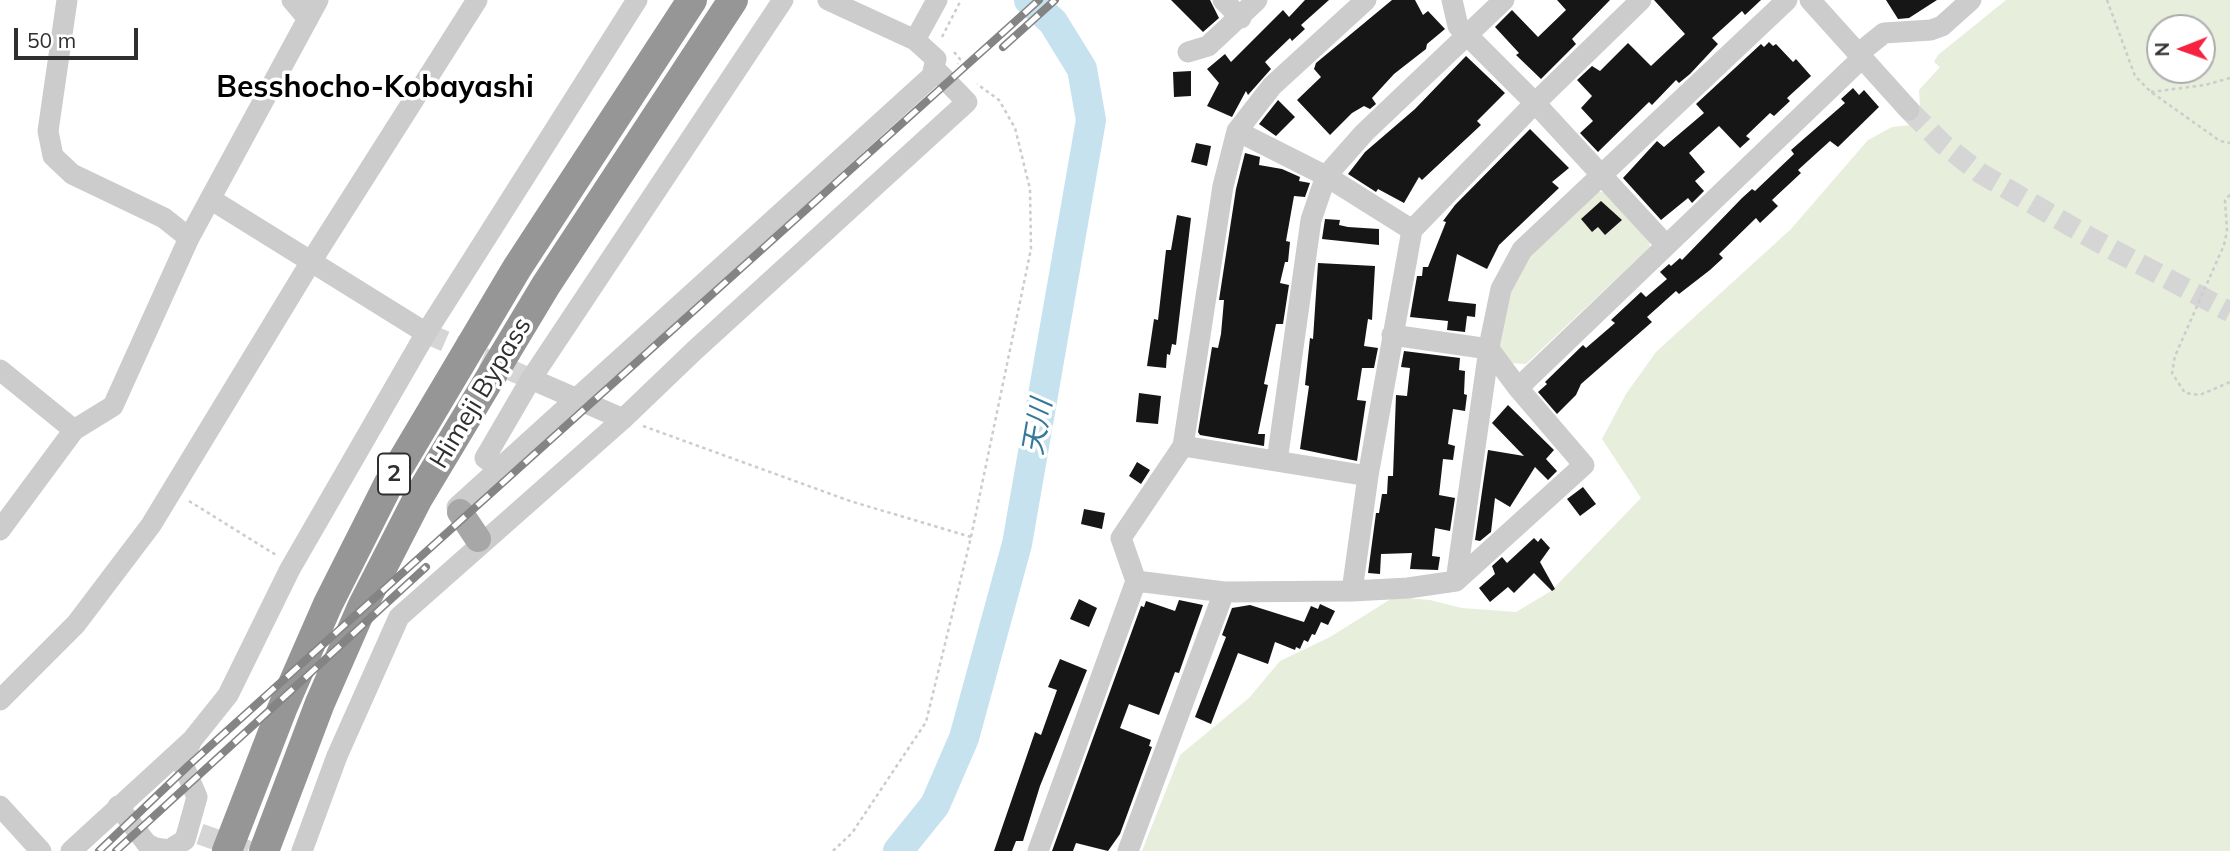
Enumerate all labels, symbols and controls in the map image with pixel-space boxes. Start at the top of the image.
scale bar [18,14,142,58]
north arrow [2146,14,2216,84]
text: 50 m [27,27,76,53]
text: N [2150,42,2174,57]
district label: Besshocho-Kobayashi [216,70,534,106]
street label: Himeji Bypass [424,312,538,474]
water label: 天川 [1017,397,1059,457]
road number: 2 [378,453,410,494]

